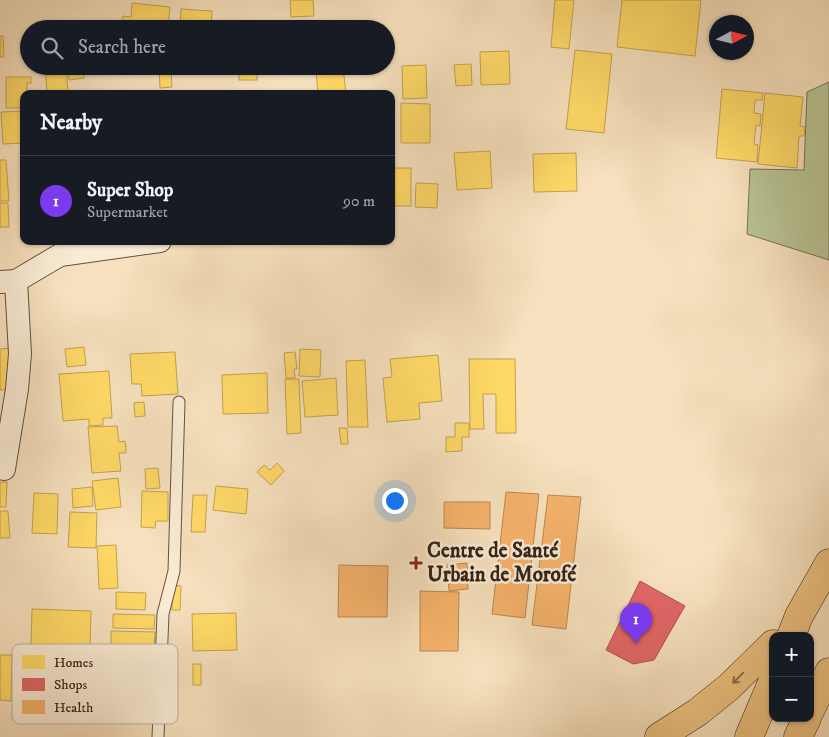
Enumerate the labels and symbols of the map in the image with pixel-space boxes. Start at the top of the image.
north arrow [709,15,754,60]
your location [382,488,408,514]
place label: Centre de Santé Urbain de Morofé [427,538,576,588]
marker: Centre de Santé Urbain de Morofé [409,556,423,570]
pin: 1 [620,603,652,644]
legend [12,644,178,724]
text: Homes [54,654,94,672]
one-way arrow [732,672,744,684]
text: Shops [54,676,87,694]
text: Health [54,699,94,717]

